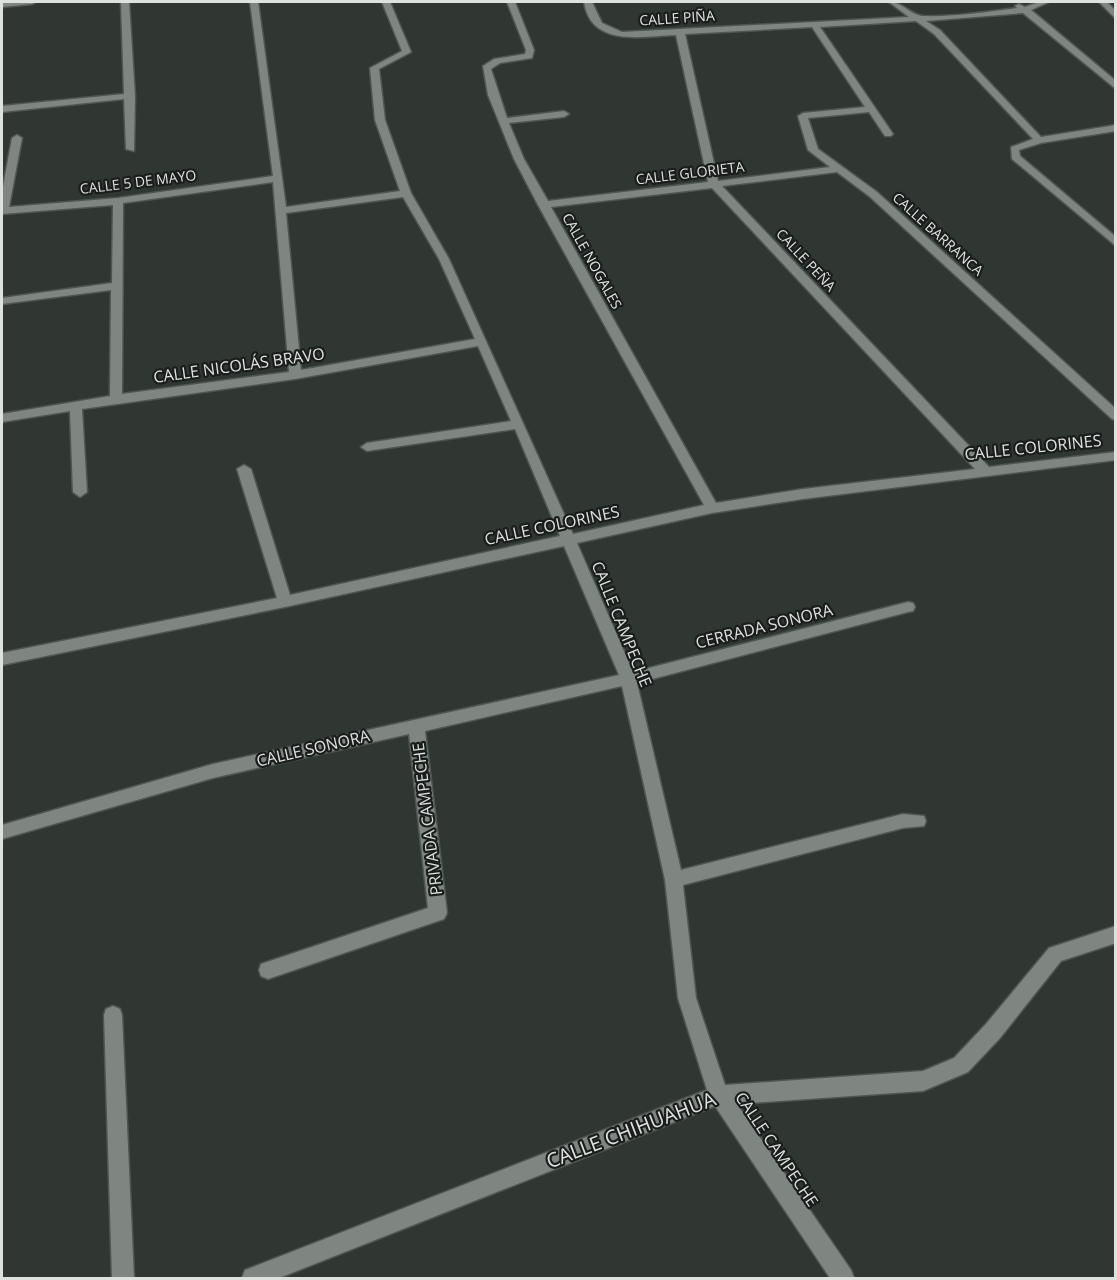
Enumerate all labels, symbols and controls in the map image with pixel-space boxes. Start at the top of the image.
street label: CALLE PIÑA [639,5,715,30]
street label: CALLE GLORIETA [635,156,745,189]
street label: CALLE 5 DE MAYO [79,165,197,198]
street label: CALLE BARRANCA [889,188,988,280]
street label: CALLE NOGALES [558,209,627,312]
street label: CALLE PEÑA [772,224,840,295]
street label: CALLE NICOLÁS BRAVO [152,342,326,388]
street label: CALLE COLORINES [964,429,1103,465]
street label: CALLE COLORINES [483,500,622,550]
street label: CALLE CAMPECHE [587,558,657,690]
street label: CERRADA SONORA [693,598,836,654]
street label: CALLE SONORA [254,724,373,772]
street label: PRIVADA CAMPECHE [407,742,447,896]
street label: CALLE CHIHUAHUA [542,1085,720,1174]
street label: CALLE CAMPECHE [730,1087,824,1211]

